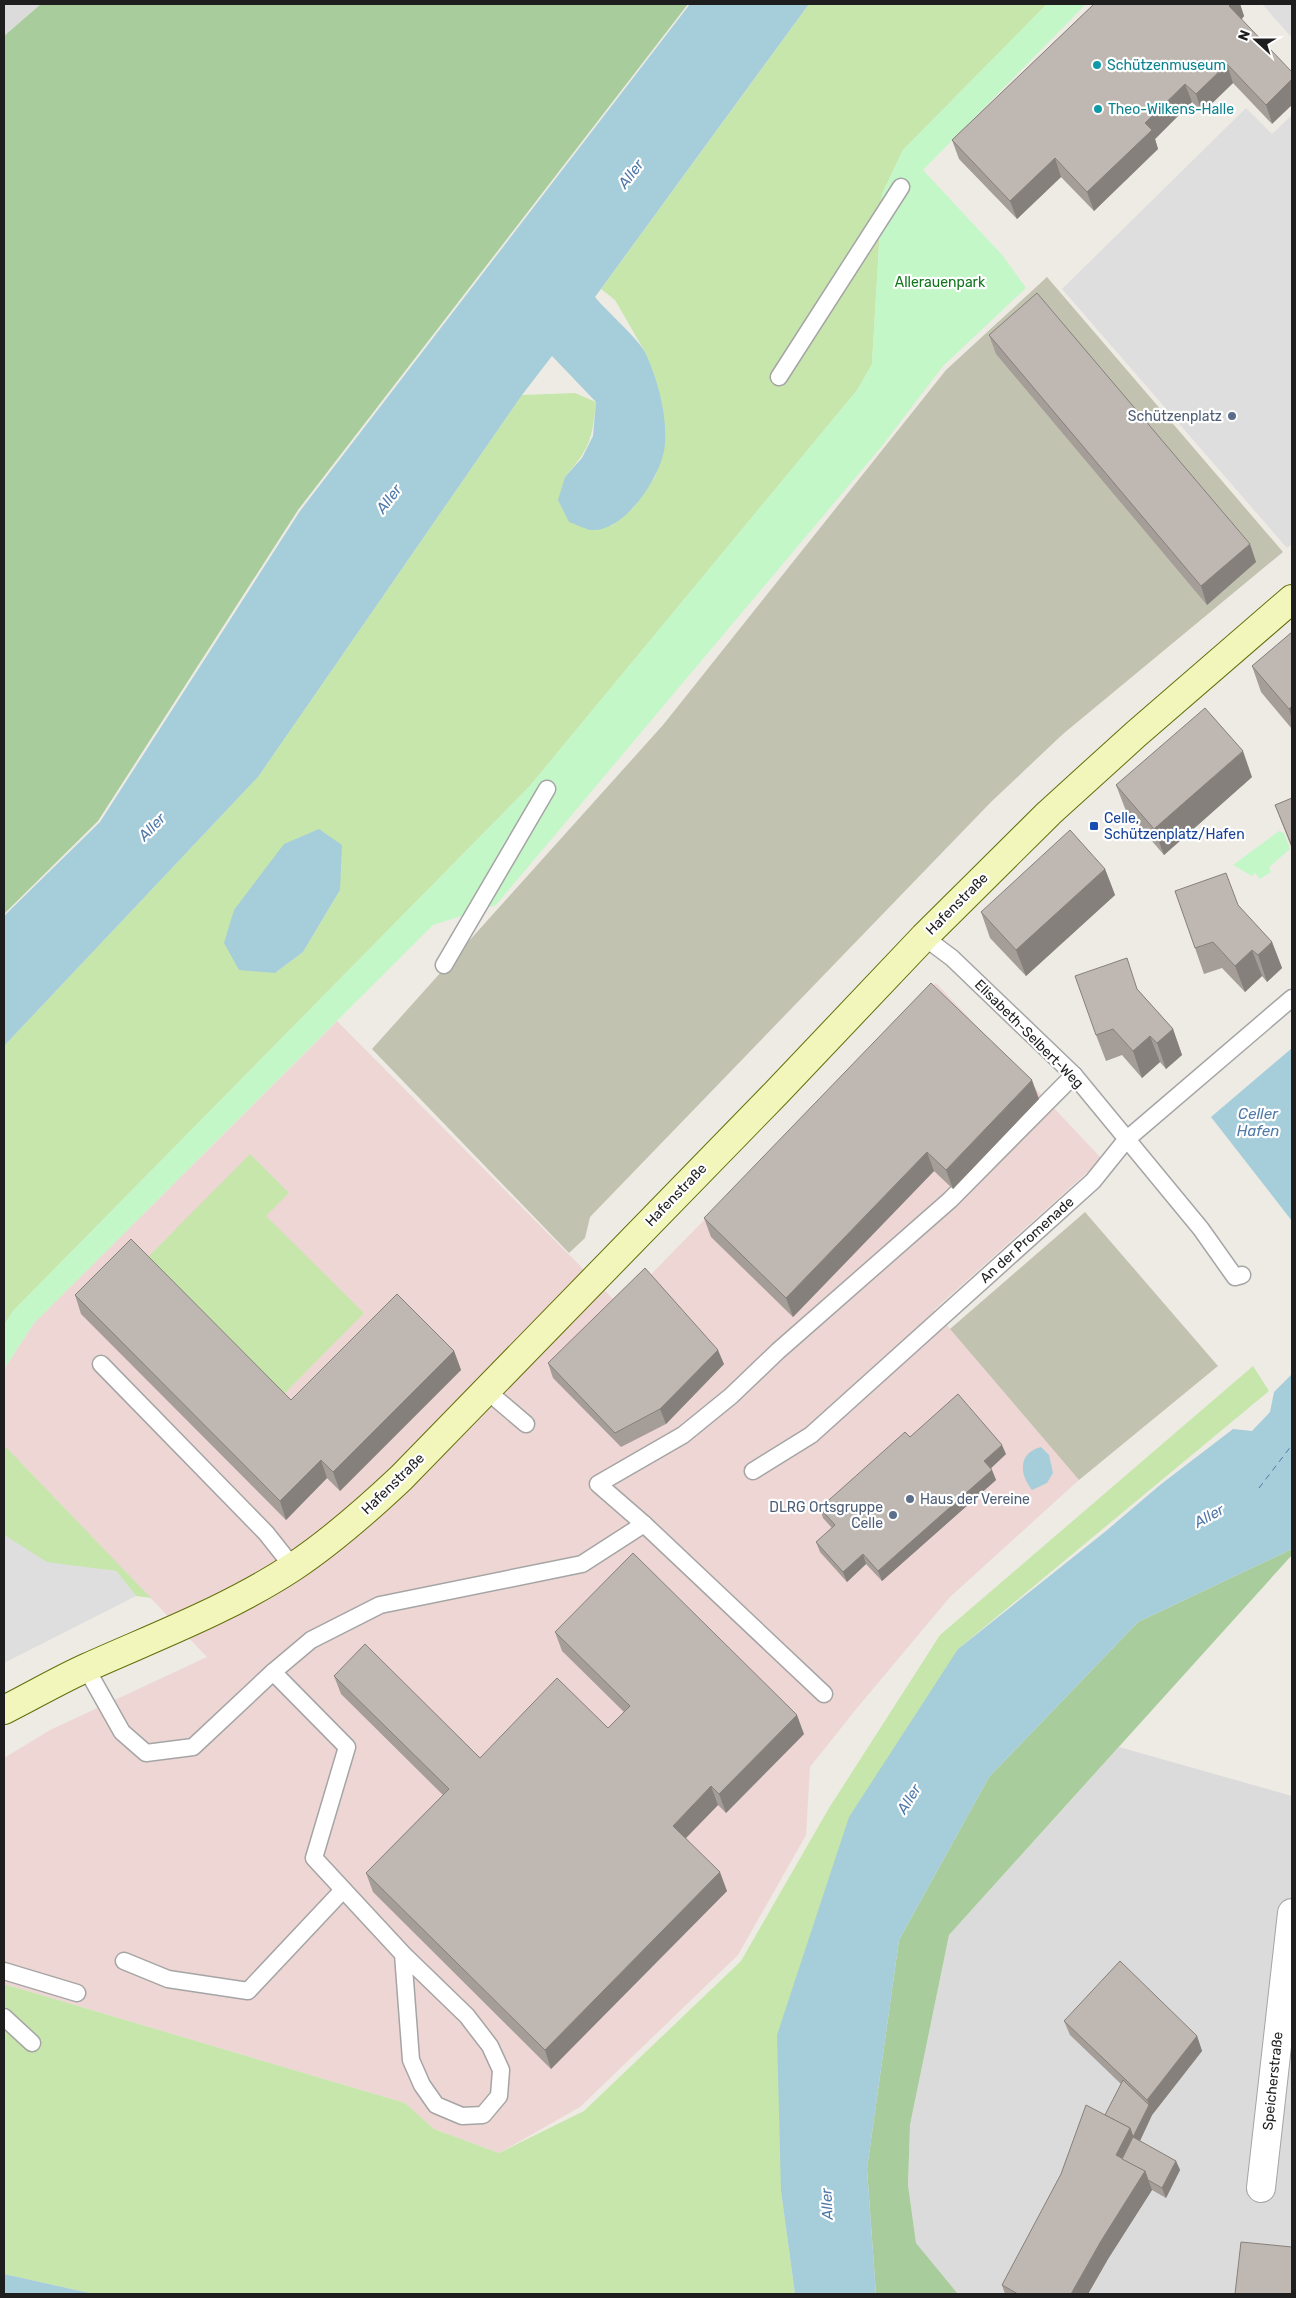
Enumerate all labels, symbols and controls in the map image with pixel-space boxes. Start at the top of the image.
north arrow [1231,15,1281,65]
text: N [1235,28,1254,43]
place label: Schützenmuseum [1107,57,1226,74]
marker: Schützenmuseum [1091,59,1103,71]
place label: Theo-Wilkens-Halle [1108,101,1234,118]
marker: Theo-Wilkens-Halle [1092,103,1104,115]
water label: Aller [614,155,648,193]
park label: Allerauenpark [895,274,986,291]
place label: Schützenplatz [1128,408,1222,425]
marker: Schützenplatz [1226,410,1238,422]
water label: Aller [372,480,406,518]
water label: Aller [134,808,170,845]
place label: Celle, Schützenplatz/Hafen [1104,810,1245,843]
marker: Celle, Schützenplatz/Hafen [1088,820,1100,832]
street label: Hafenstraße [922,869,992,939]
street label: Elisabeth-Selbert-Weg [971,976,1087,1092]
water label: Celler Hafen [1237,1105,1279,1140]
street label: Hafenstraße [642,1160,710,1230]
street label: An der Promenade [976,1193,1078,1287]
street label: Hafenstraße [358,1450,428,1518]
place label: Haus der Vereine [920,1491,1030,1508]
marker: Haus der Vereine [904,1493,916,1505]
place label: DLRG Ortsgruppe Celle [769,1499,883,1532]
water label: Aller [1190,1500,1228,1532]
marker: DLRG Ortsgruppe Celle [887,1509,899,1521]
water label: Aller [892,1780,926,1818]
street label: Speicherstraße [1259,2031,1287,2131]
water label: Aller [817,2187,837,2221]

